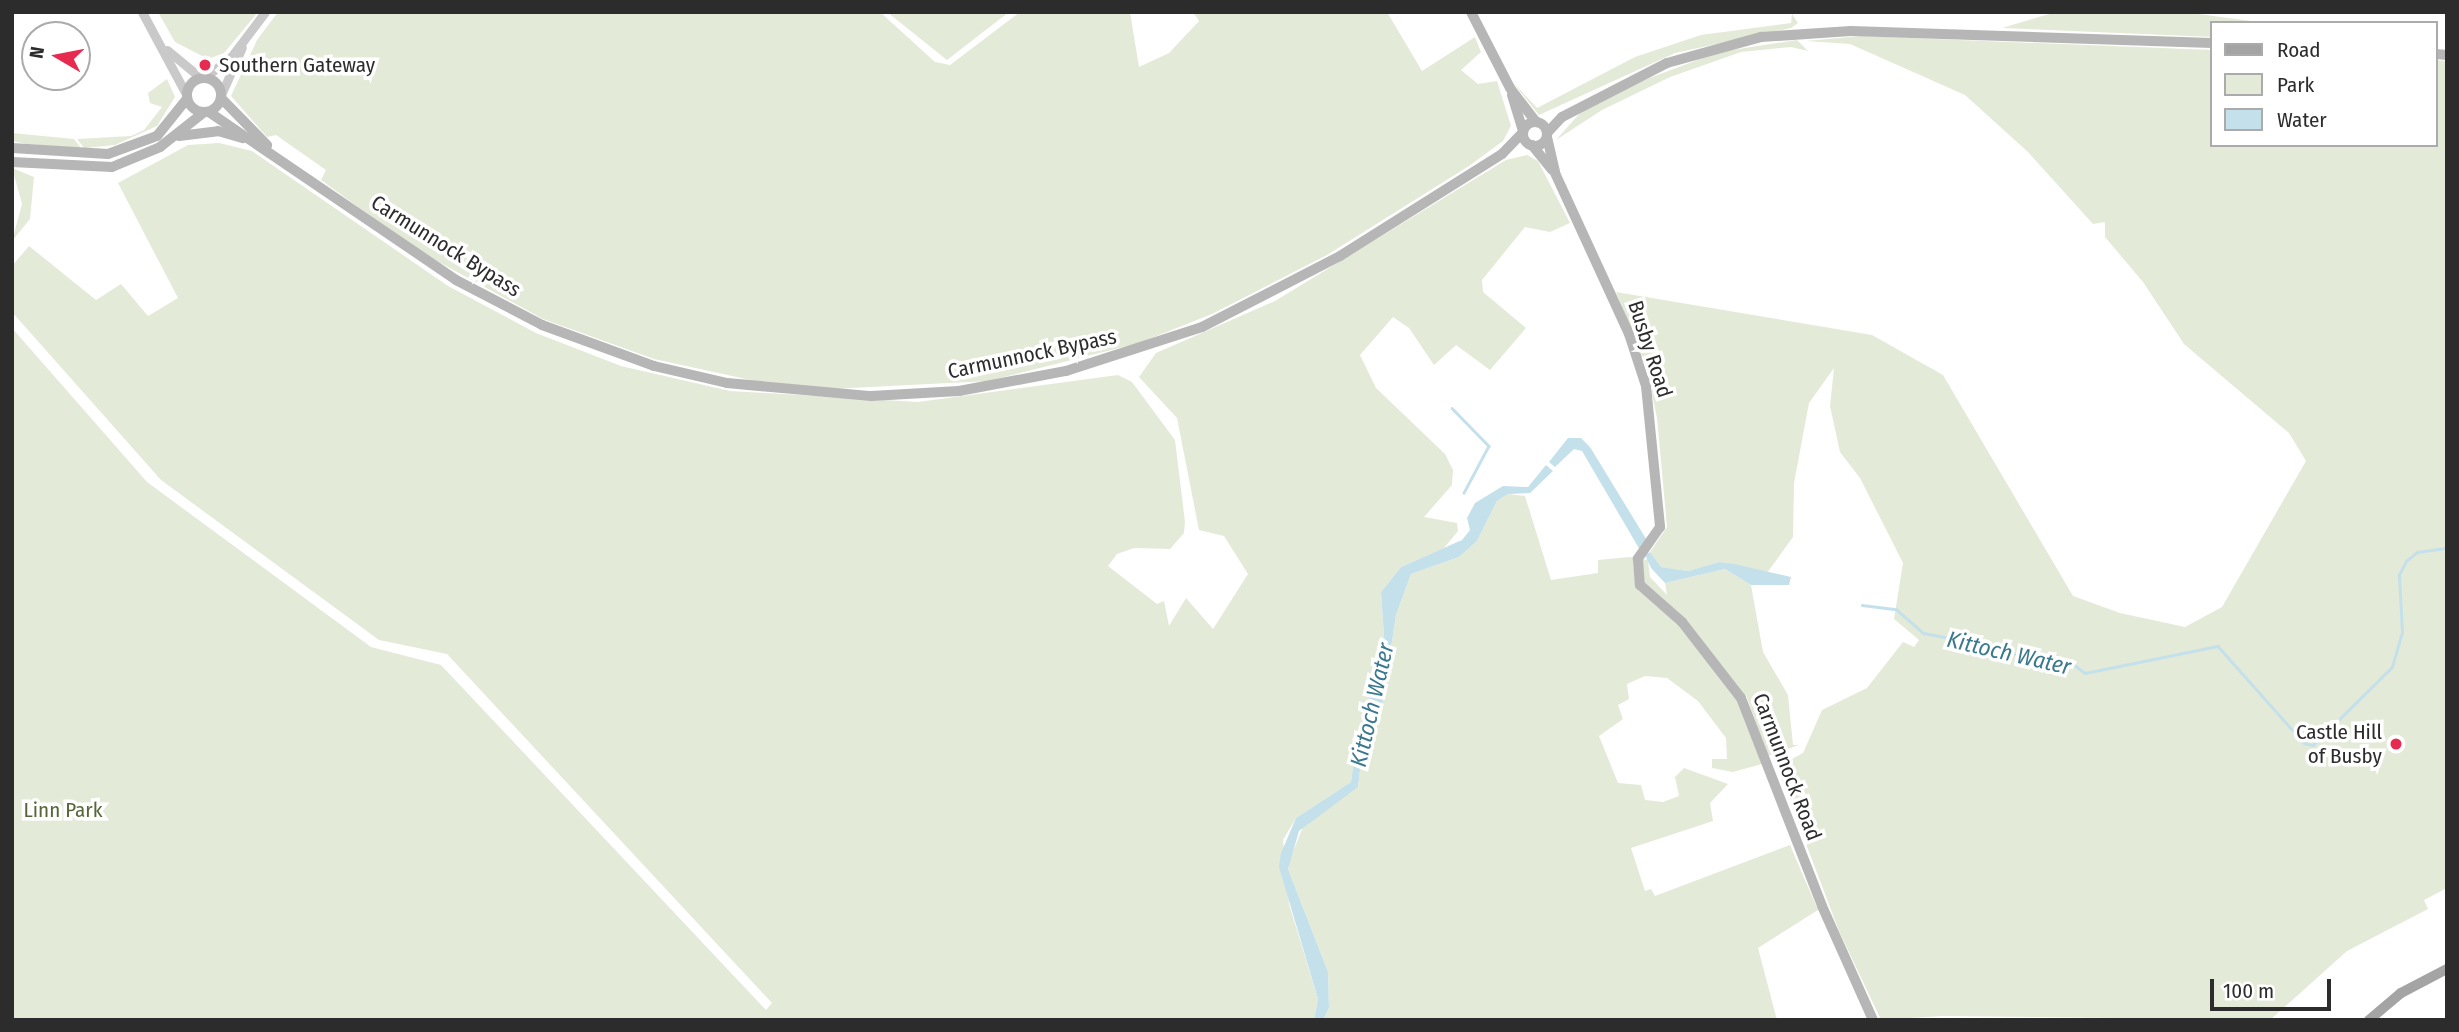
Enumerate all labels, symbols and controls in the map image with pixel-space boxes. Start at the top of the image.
north arrow [21,21,91,91]
legend [2210,21,2438,147]
text: Road [2277,37,2321,63]
text: N [24,45,49,60]
place label: Southern Gateway [219,52,375,78]
marker: Southern Gateway [197,57,213,73]
text: Park [2277,72,2314,98]
text: Water [2277,107,2327,133]
street label: Carmunnock Bypass [366,190,526,302]
street label: Busby Road [1623,297,1677,401]
street label: Carmunnock Bypass [945,324,1119,384]
water label: Kittoch Water [1944,625,2074,681]
water label: Kittoch Water [1344,640,1400,770]
street label: Carmunnock Road [1747,690,1827,844]
place label: Castle Hill of Busby [2296,719,2382,769]
marker: Castle Hill of Busby [2388,736,2404,752]
park label: Linn Park [24,797,102,823]
scale bar [2214,965,2335,1009]
text: 100 m [2223,978,2274,1004]

